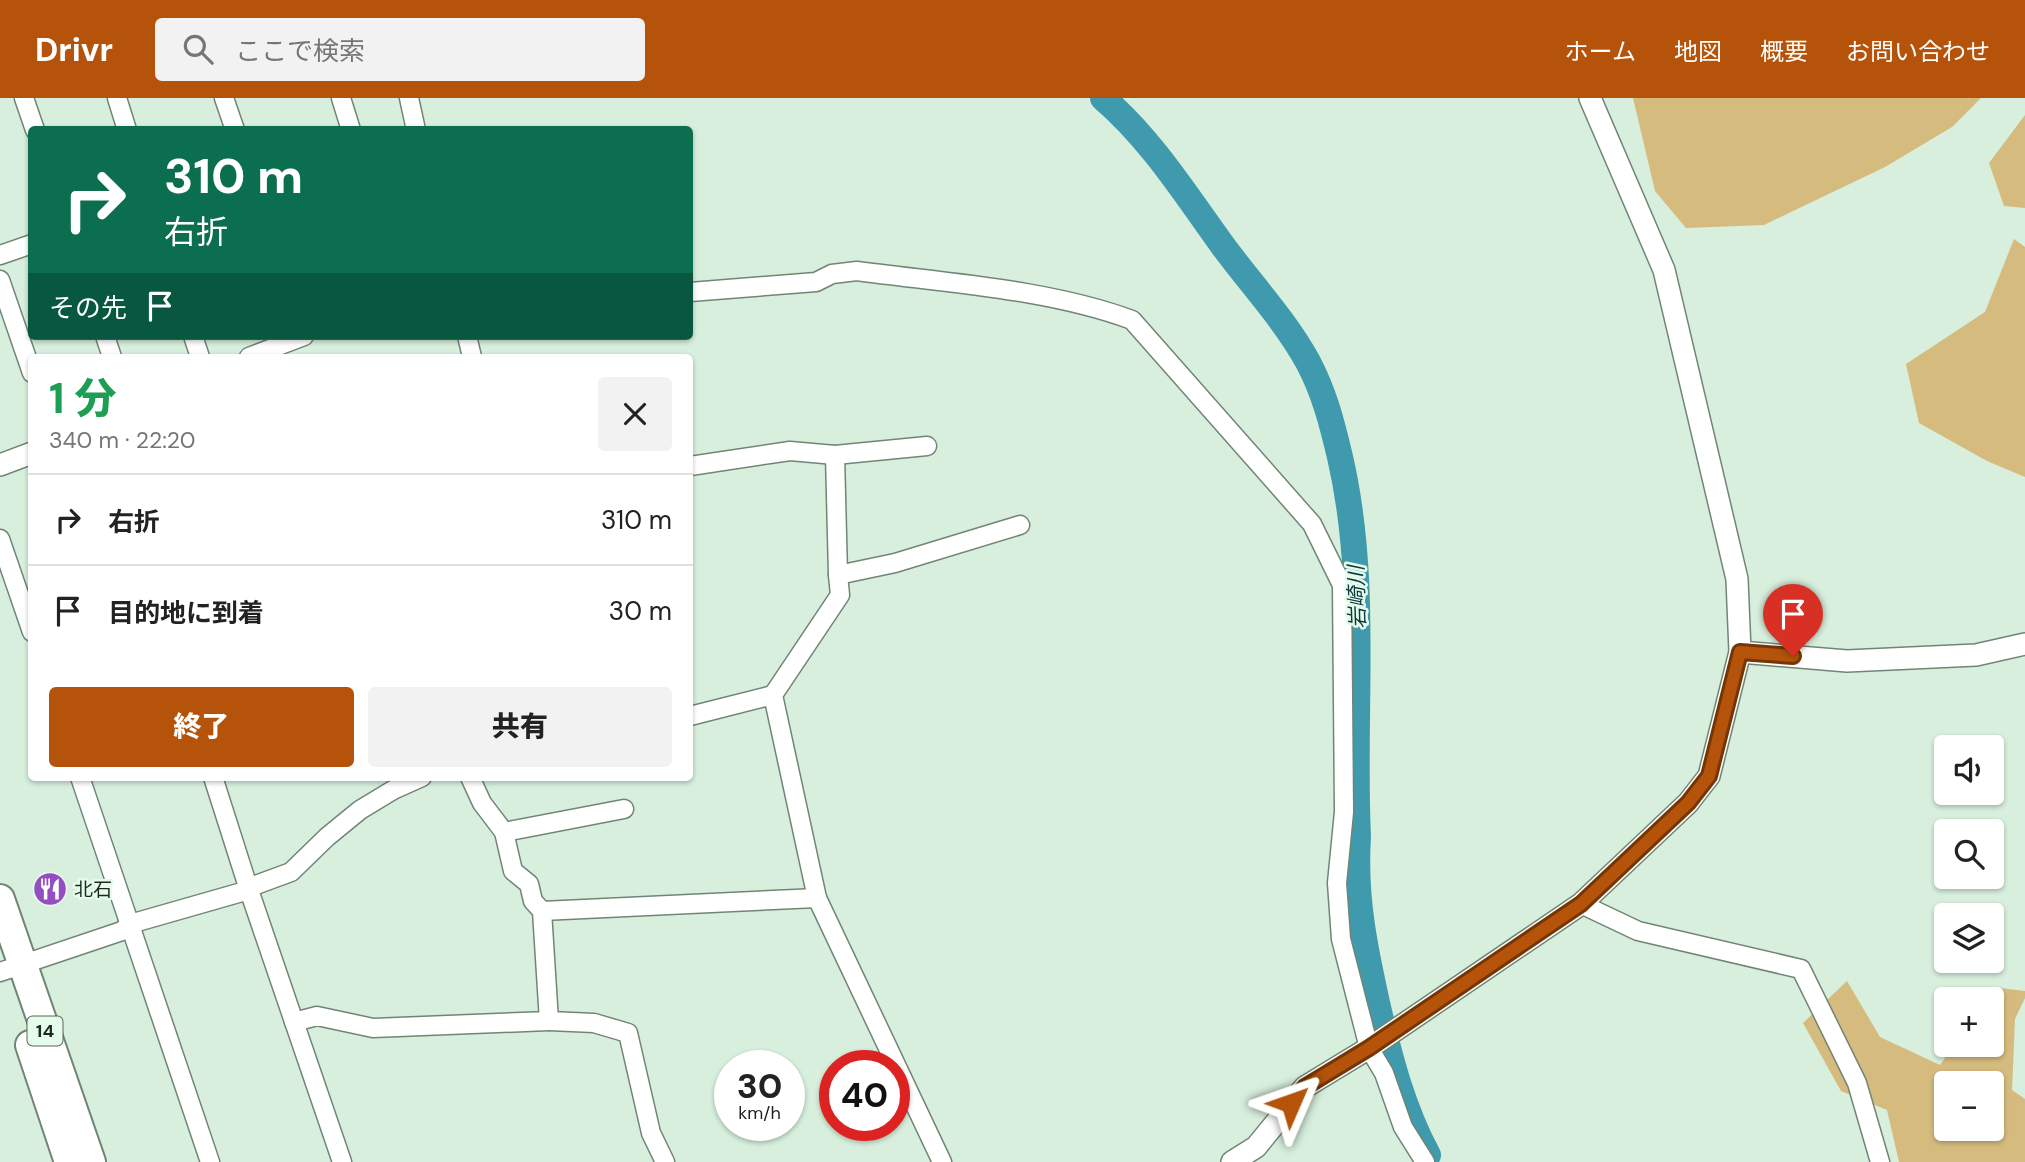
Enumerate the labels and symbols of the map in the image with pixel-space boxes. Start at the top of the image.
water label: 岩崎川 [1342,563,1372,629]
pin [1763,584,1823,656]
restaurant icon: 北石 [31,870,69,908]
place label: 北石 [74,877,112,902]
road number: 14 [28,1016,62,1046]
speed limit sign: 40 [819,1050,910,1141]
position arrow [1254,1066,1328,1140]

